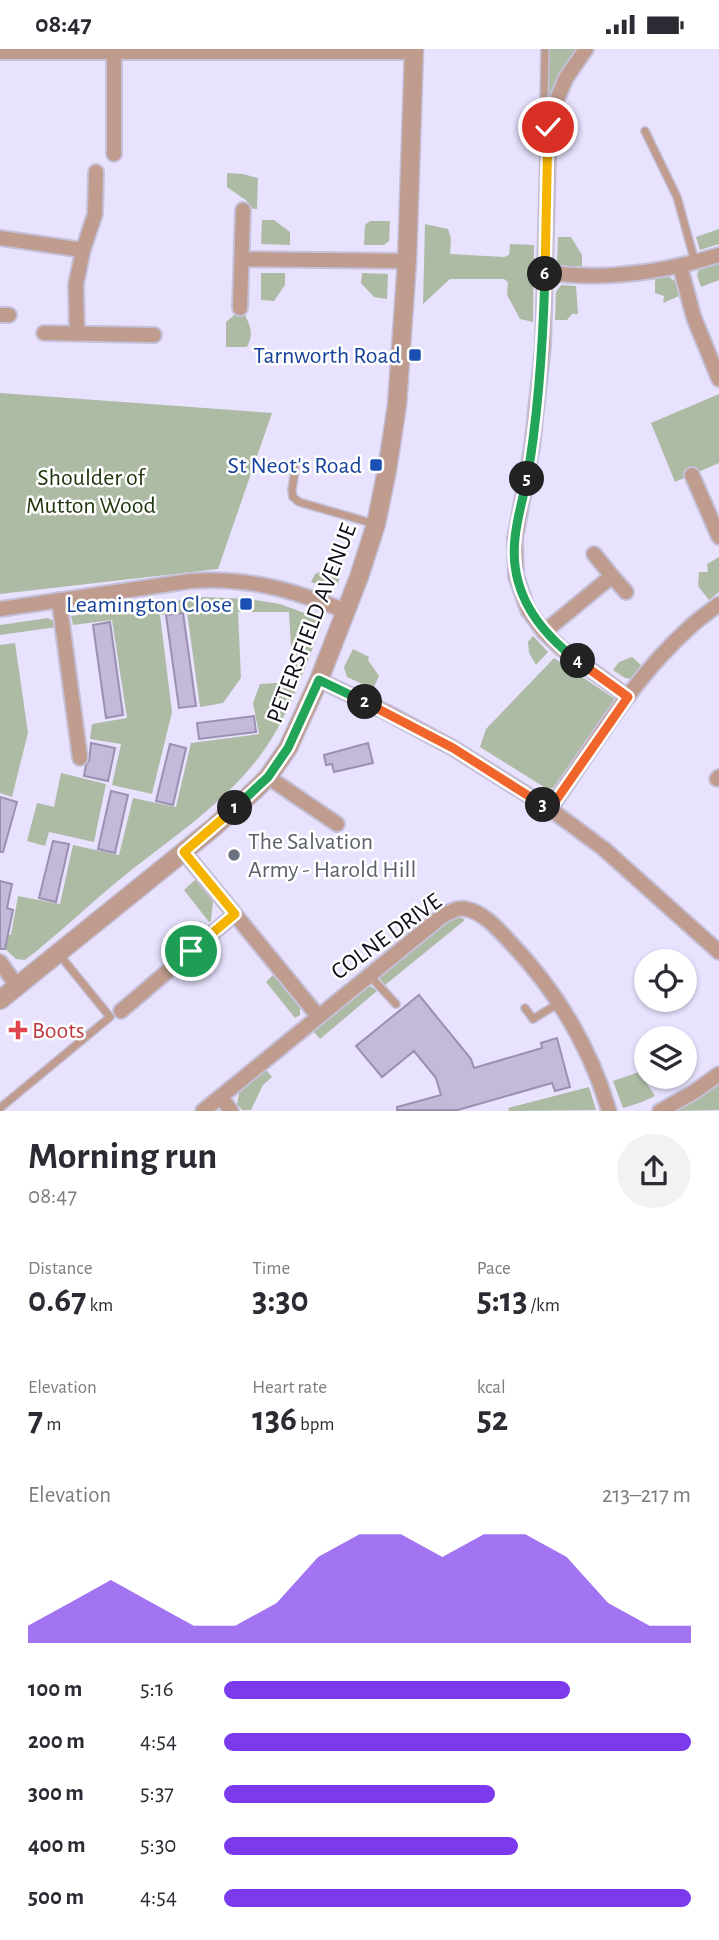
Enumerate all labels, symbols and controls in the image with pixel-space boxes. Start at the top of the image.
text: 08:47 [35,11,92,37]
pin [518,97,578,157]
icon: check [529,108,567,146]
pin: 6 [528,257,562,292]
text: 6 [540,264,549,283]
place label: Tarnworth Road [253,344,401,368]
marker: Tarnworth Road [407,347,423,363]
place label: St Neot's Road [228,454,362,478]
marker: St Neot's Road [368,457,384,473]
pin: 5 [510,461,544,497]
park label: Shoulder of Mutton Wood [26,466,156,518]
text: 5 [522,469,531,488]
street label: PETERSFIELD AVENUE [263,520,361,726]
place label: Leamington Close [66,593,232,617]
marker: Leamington Close [238,596,254,612]
pin: 4 [560,643,596,679]
text: 4 [573,651,582,670]
pin: 2 [348,685,382,719]
text: 2 [360,692,369,711]
pin: 3 [526,787,560,823]
pin: 1 [218,791,252,825]
text: 3 [538,795,547,814]
text: 1 [231,798,238,817]
place label: The Salvation Army - Harold Hill [248,830,416,882]
marker: The Salvation Army - Harold Hill [226,847,242,863]
street label: COLNE DRIVE [327,889,446,985]
pin [161,921,221,981]
icon: arrive [172,932,210,970]
map controls [634,949,697,1089]
button: locate [634,949,697,1012]
place label: Boots [32,1019,85,1043]
marker: Boots [10,1022,26,1038]
button: layers [634,1026,697,1089]
button: share [617,1134,691,1208]
text: Morning run [28,1138,217,1176]
text: 08:47 [28,1185,77,1208]
text: Distance [28,1259,92,1278]
text: Time [252,1259,290,1278]
text: Pace [477,1259,511,1278]
text: 0.67 [28,1283,86,1318]
text: 3:30 [252,1283,309,1318]
text: 5:13 [477,1283,527,1318]
text: km [86,1296,113,1315]
text: /km [527,1296,560,1315]
text: Elevation [28,1378,97,1397]
text: Heart rate [252,1378,327,1397]
text: kcal [477,1378,506,1397]
text: 7 [28,1402,43,1437]
text: 136 [252,1402,297,1437]
text: 52 [477,1402,508,1437]
text: m [43,1415,61,1434]
text: bpm [297,1415,335,1434]
text: Elevation [28,1484,111,1507]
text: 213–217 m [602,1484,691,1507]
text: 100 m [28,1678,82,1701]
text: 5:16 [140,1678,174,1701]
text: 200 m [28,1730,85,1753]
text: 4:54 [140,1730,177,1753]
text: 300 m [28,1782,84,1805]
text: 5:37 [140,1782,174,1805]
text: 400 m [28,1834,86,1857]
text: 5:30 [140,1834,177,1857]
text: 500 m [28,1886,84,1909]
text: 4:54 [140,1886,177,1909]

